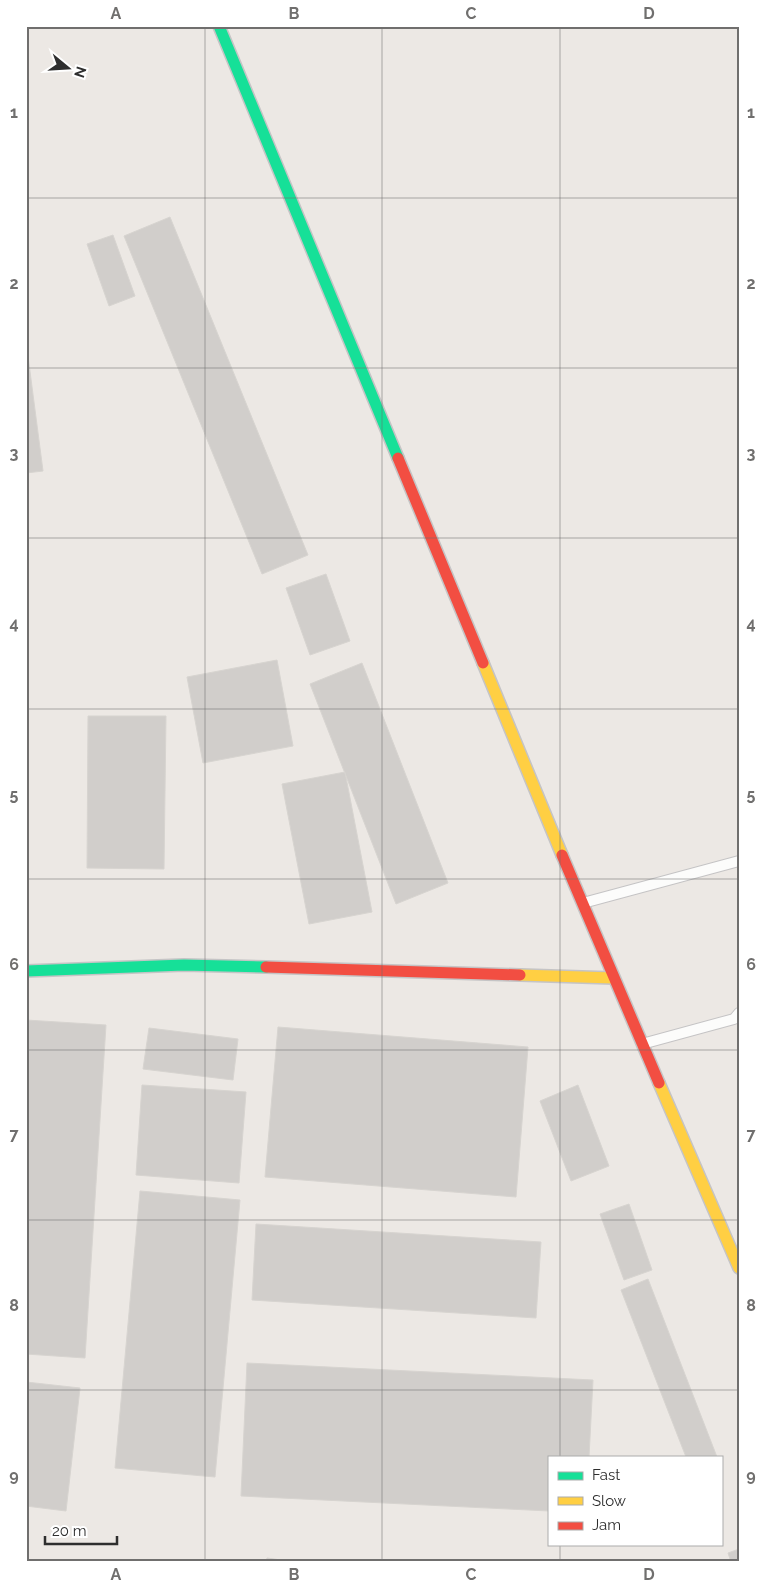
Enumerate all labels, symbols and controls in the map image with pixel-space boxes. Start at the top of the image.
text: A [111,4,122,23]
text: B [289,4,300,23]
text: C [466,4,477,23]
text: D [643,4,655,23]
north arrow [42,42,92,92]
text: N [71,64,90,80]
text: 1 [10,103,18,122]
text: 1 [747,103,755,122]
text: 2 [9,274,19,293]
text: 2 [746,274,756,293]
text: 3 [10,444,19,463]
text: 3 [747,444,756,463]
text: 4 [9,614,19,633]
text: 4 [746,614,756,633]
text: 5 [10,785,19,804]
text: 5 [747,785,756,804]
text: 6 [9,955,19,974]
text: 6 [746,955,756,974]
text: 7 [10,1125,19,1144]
text: 7 [747,1125,756,1144]
text: 8 [9,1296,19,1315]
text: 8 [746,1296,756,1315]
legend [548,1456,722,1546]
text: 9 [9,1466,19,1485]
text: Fast [592,1466,620,1484]
text: 9 [746,1466,756,1485]
text: Slow [592,1492,626,1510]
scale bar [45,1513,118,1545]
text: Jam [592,1516,621,1534]
text: 20 m [52,1522,87,1540]
text: A [111,1565,122,1584]
text: B [289,1565,300,1584]
text: C [466,1565,477,1584]
text: D [643,1565,655,1584]

